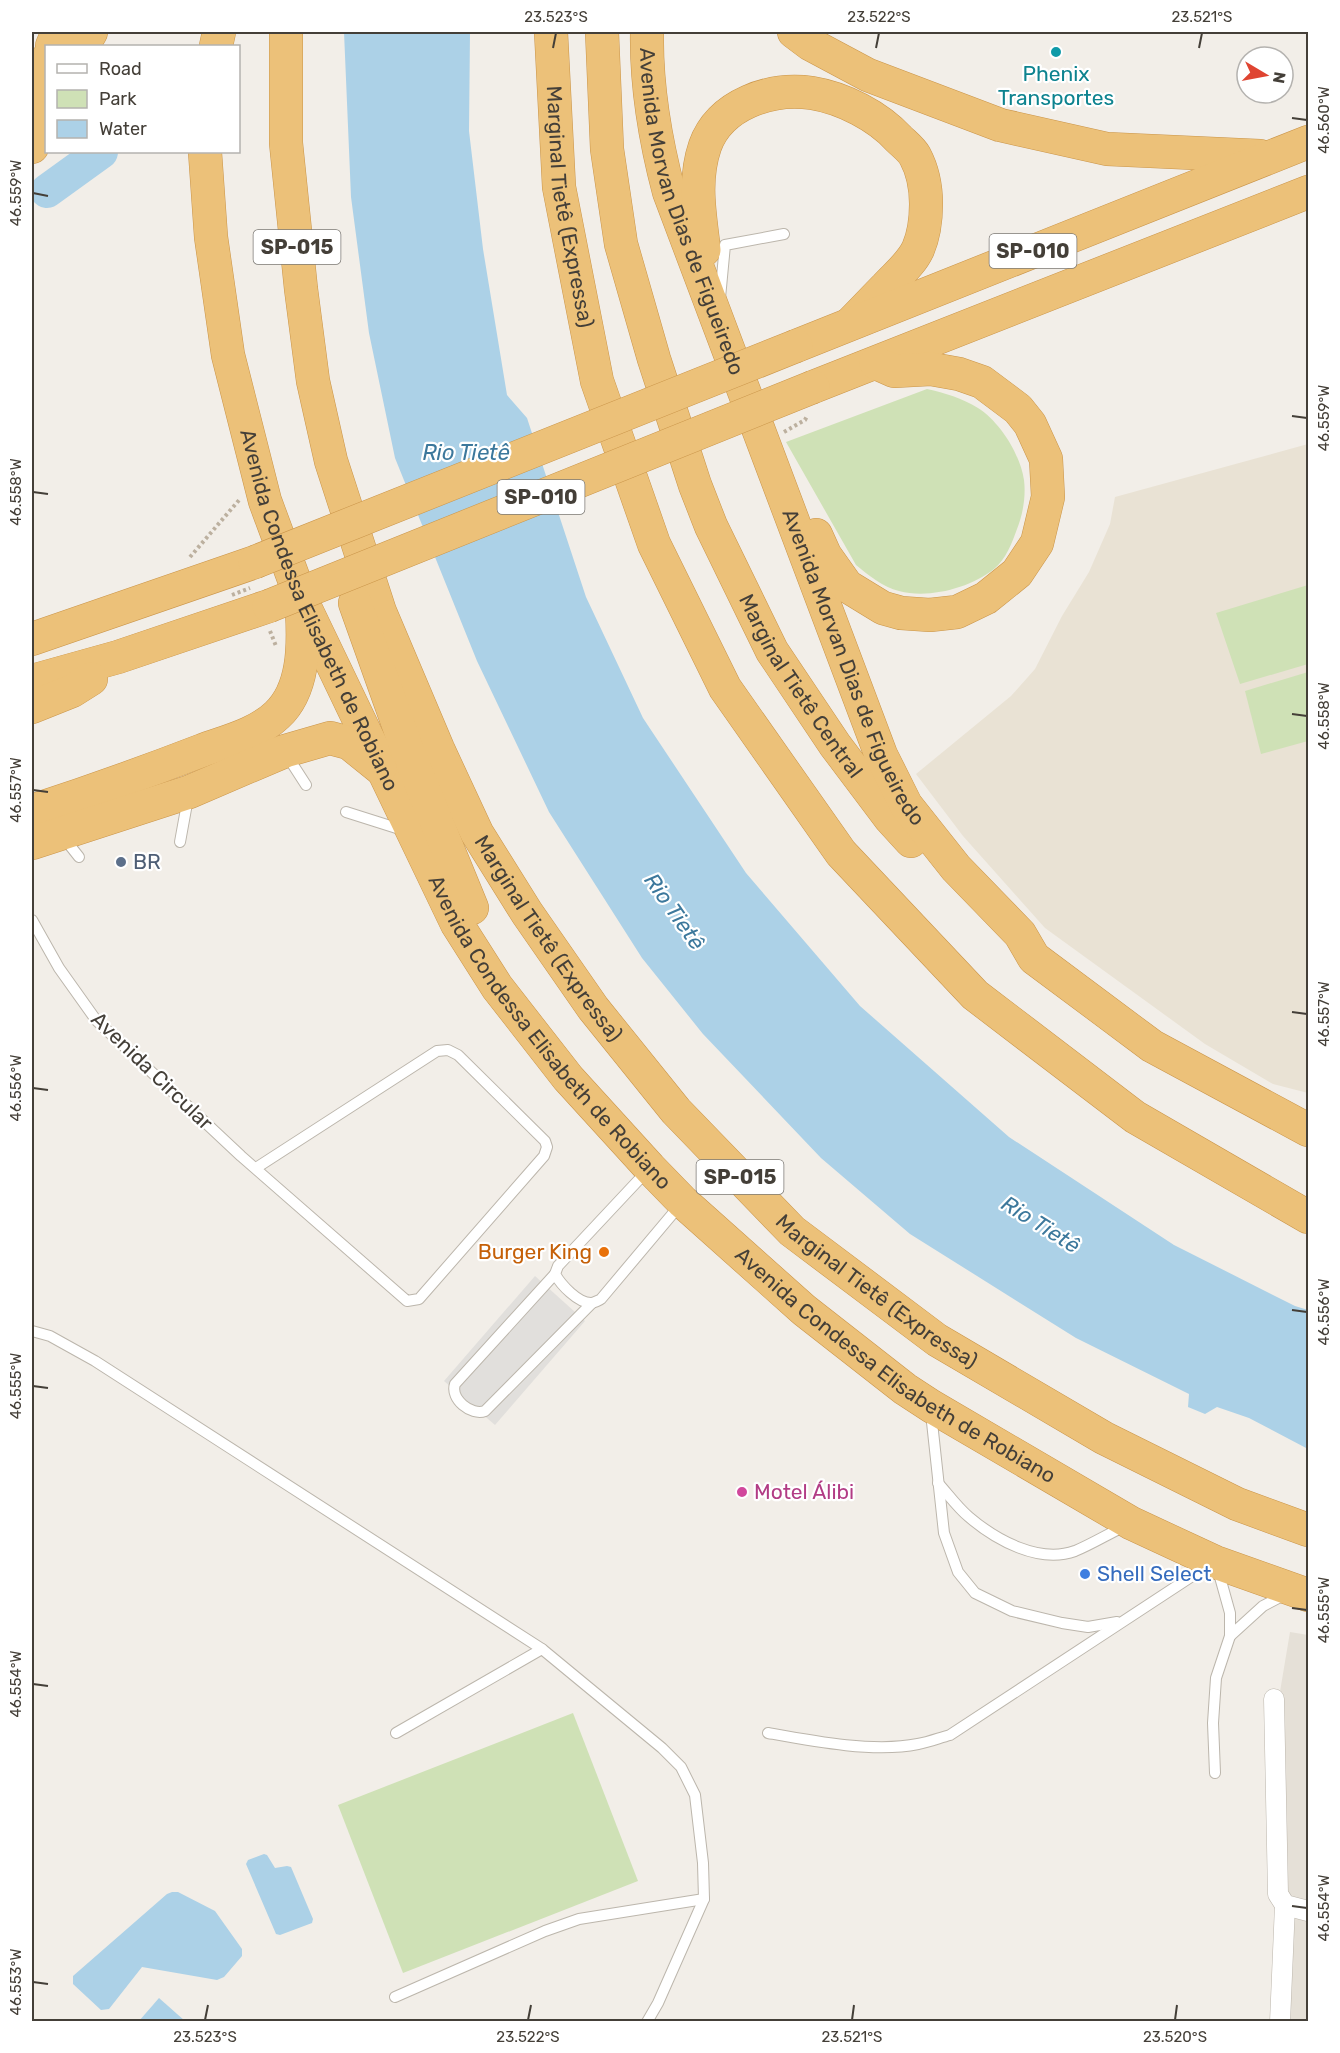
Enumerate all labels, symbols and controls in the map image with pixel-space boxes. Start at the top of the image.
text: 23.523°S [524,8,588,26]
text: 23.522°S [847,8,911,26]
text: 23.521°S [1172,8,1232,26]
legend [45,45,240,153]
marker: Phenix Transportes [1049,45,1063,59]
north arrow [1235,45,1295,105]
street label: Avenida Morvan Dias de Figueiredo [635,47,750,378]
text: Road [99,58,142,80]
place label: Phenix Transportes [998,61,1114,110]
text: N [1269,70,1290,85]
street label: Marginal Tietê (Expressa) [542,85,599,330]
text: 46.560°W [1315,86,1333,154]
text: Park [99,88,137,110]
text: Water [99,118,147,140]
text: 46.559°W [7,160,25,226]
road number: SP-015 [254,230,340,264]
road number: SP-010 [990,234,1076,268]
text: 46.559°W [1315,385,1333,451]
street label: Avenida Condessa Elisabeth de Robiano [235,426,404,795]
water label: Rio Tietê [422,439,510,466]
text: 46.558°W [7,458,25,526]
road number: SP-010 [498,480,584,514]
street label: Avenida Morvan Dias de Figueiredo [777,505,930,830]
street label: Marginal Tietê Central [734,590,868,782]
text: 46.558°W [1315,682,1333,750]
text: 46.557°W [7,757,25,823]
street label: Marginal Tietê (Expressa) [470,830,628,1046]
place label: BR [133,849,161,874]
marker: BR [114,855,128,869]
water label: Rio Tietê [638,868,711,955]
street label: Avenida Condessa Elisabeth de Robiano [423,871,677,1194]
text: 46.557°W [1315,981,1333,1047]
street label: Avenida Circular [86,1006,218,1135]
text: 46.556°W [7,1055,25,1121]
road number: SP-015 [696,1160,783,1194]
water label: Rio Tietê [996,1190,1085,1259]
street label: Marginal Tietê (Expressa) [771,1209,982,1373]
place label: Burger King [478,1239,592,1264]
street label: Avenida Condessa Elisabeth de Robiano [730,1242,1060,1488]
marker: Burger King [597,1245,611,1259]
text: 46.556°W [1315,1279,1333,1345]
text: 46.555°W [7,1353,25,1419]
place label: Motel Álibi [754,1479,854,1504]
marker: Motel Álibi [735,1485,749,1499]
place label: Shell Select [1097,1561,1211,1586]
marker: Shell Select [1078,1567,1092,1581]
text: 46.555°W [1315,1577,1333,1643]
text: 46.554°W [7,1650,25,1718]
text: 46.554°W [1315,1874,1333,1942]
text: 46.553°W [7,1949,25,2015]
text: 23.523°S [173,2028,237,2046]
text: 23.522°S [496,2028,560,2046]
text: 23.521°S [822,2028,882,2046]
text: 23.520°S [1143,2028,1207,2046]

